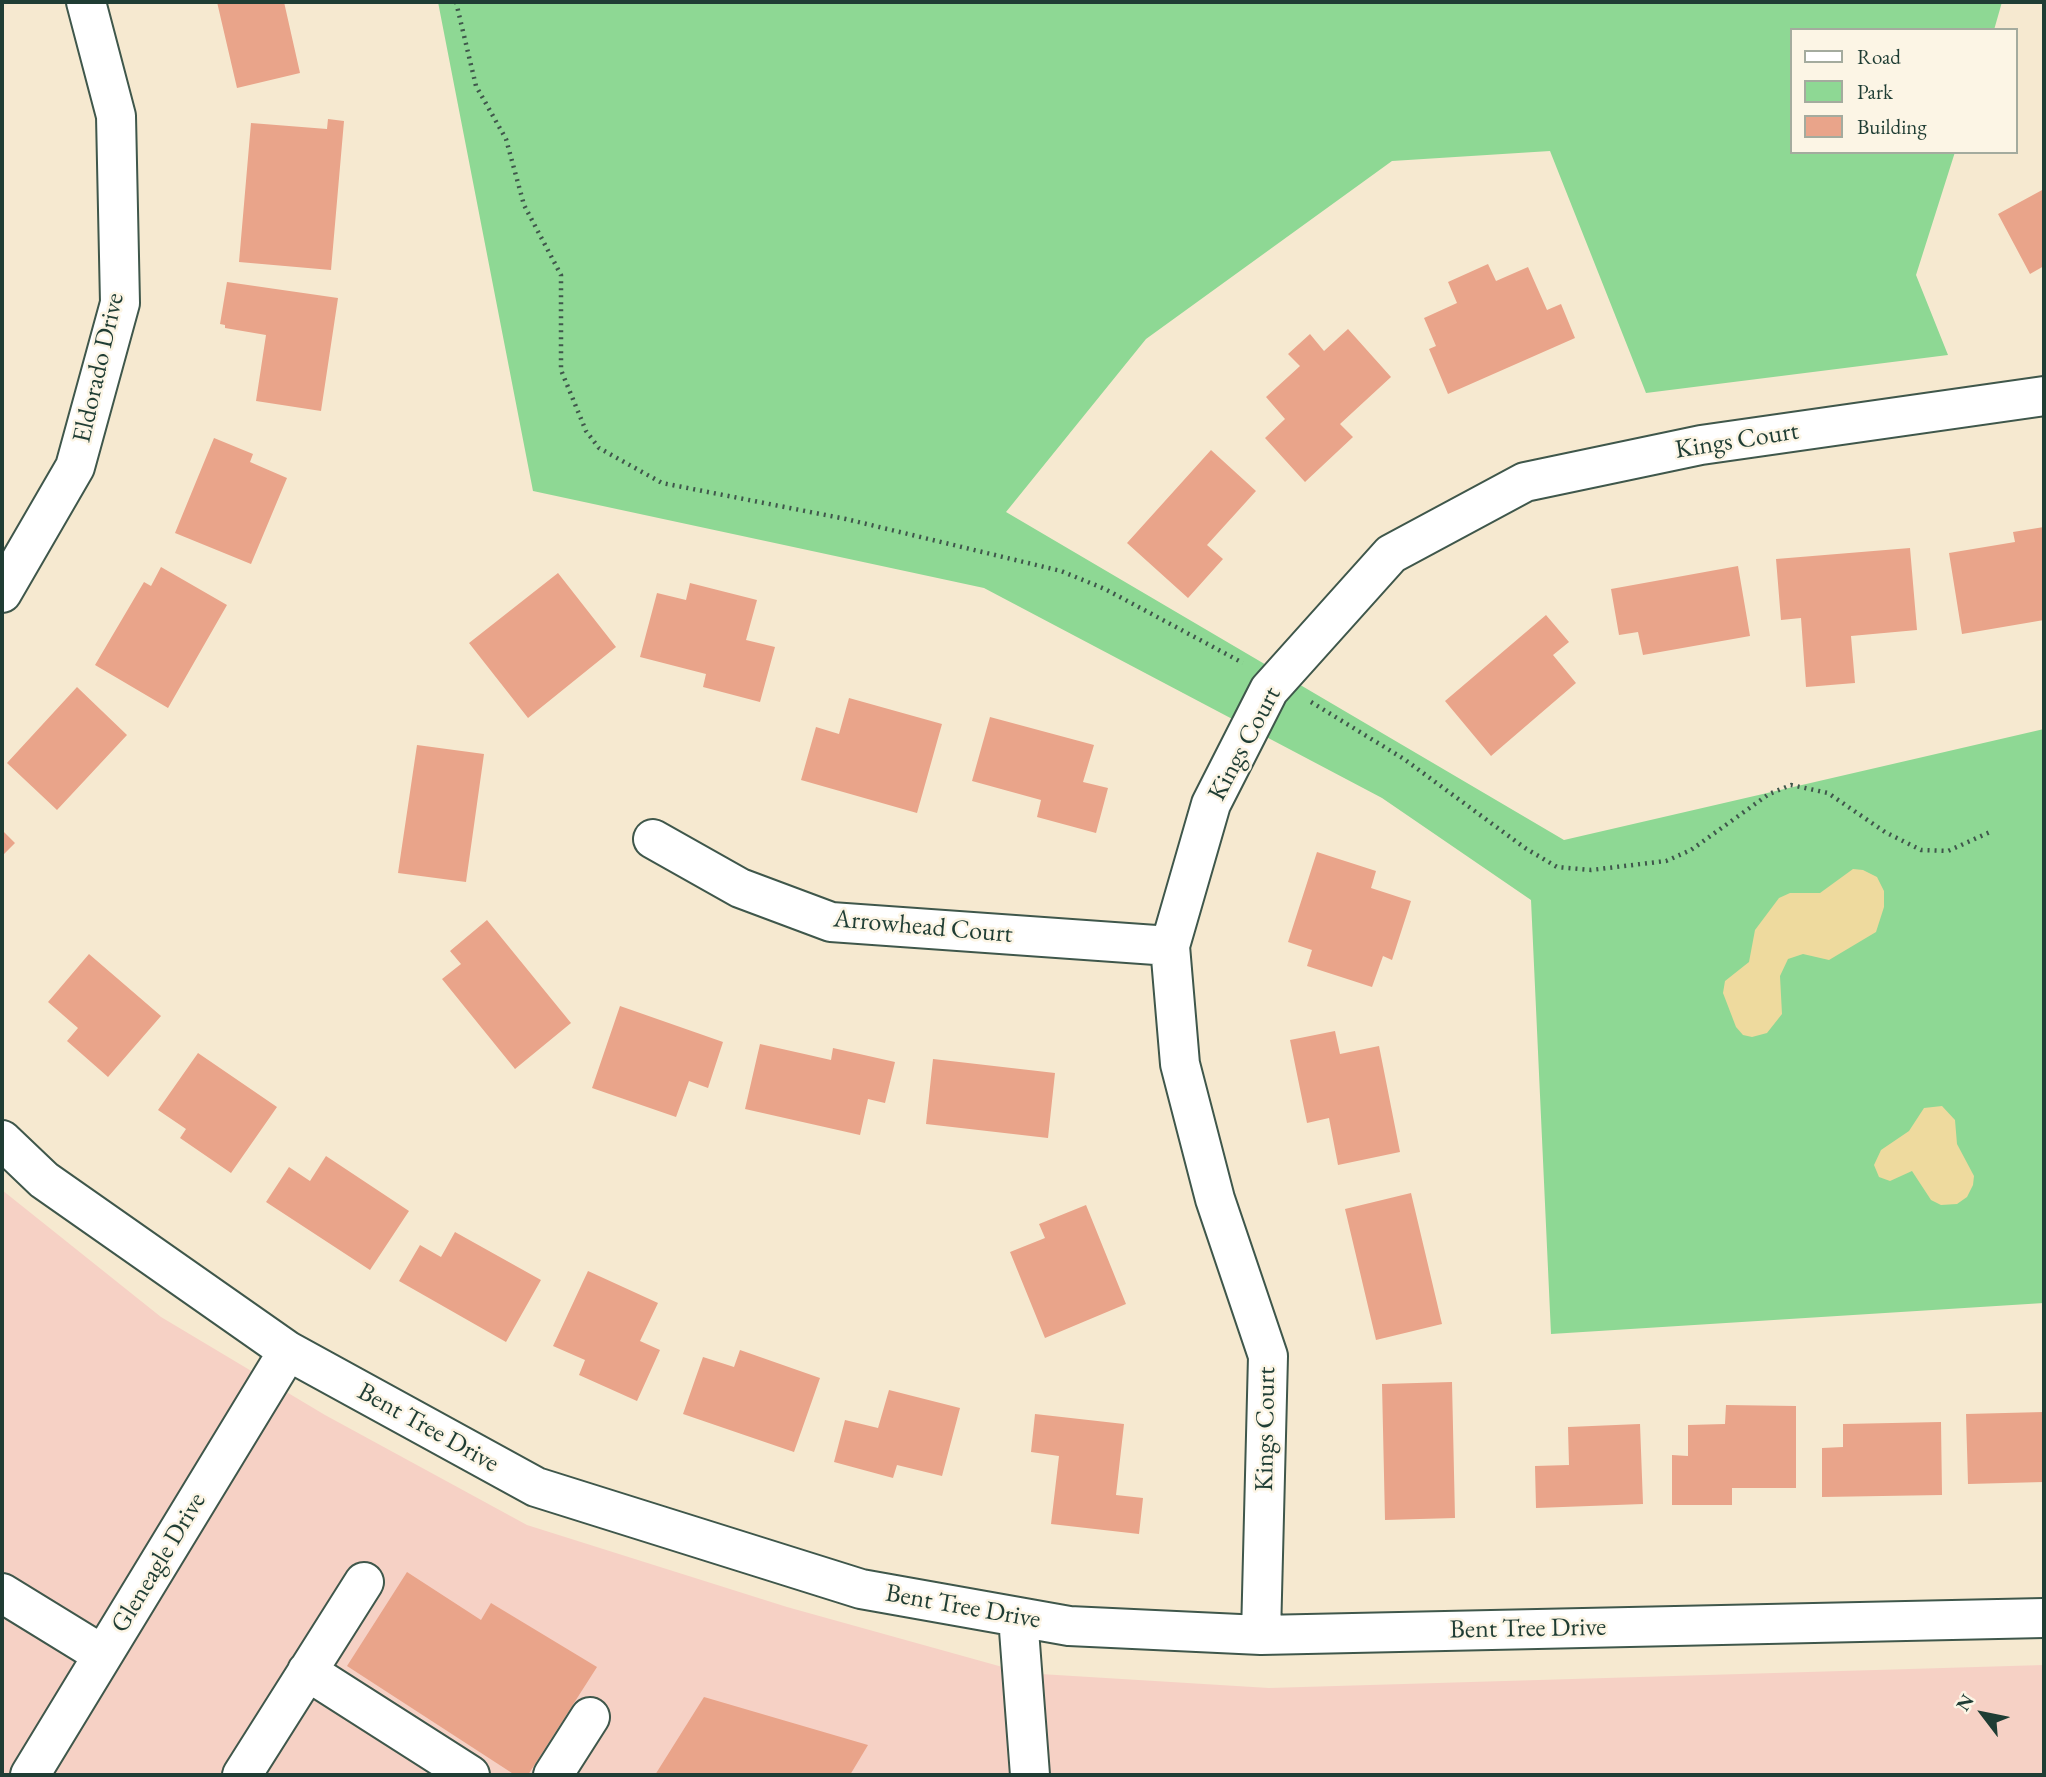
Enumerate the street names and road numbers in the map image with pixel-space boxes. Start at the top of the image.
street label: Eldorado Drive [67,290,131,446]
street label: Kings Court [1673,416,1801,466]
street label: Kings Court [1202,682,1288,806]
street label: Arrowhead Court [832,904,1014,950]
street label: Kings Court [1249,1366,1283,1492]
street label: Bent Tree Drive [352,1376,504,1480]
street label: Gleneagle Drive [105,1487,213,1639]
street label: Bent Tree Drive [883,1578,1043,1636]
street label: Bent Tree Drive [1449,1612,1607,1646]

